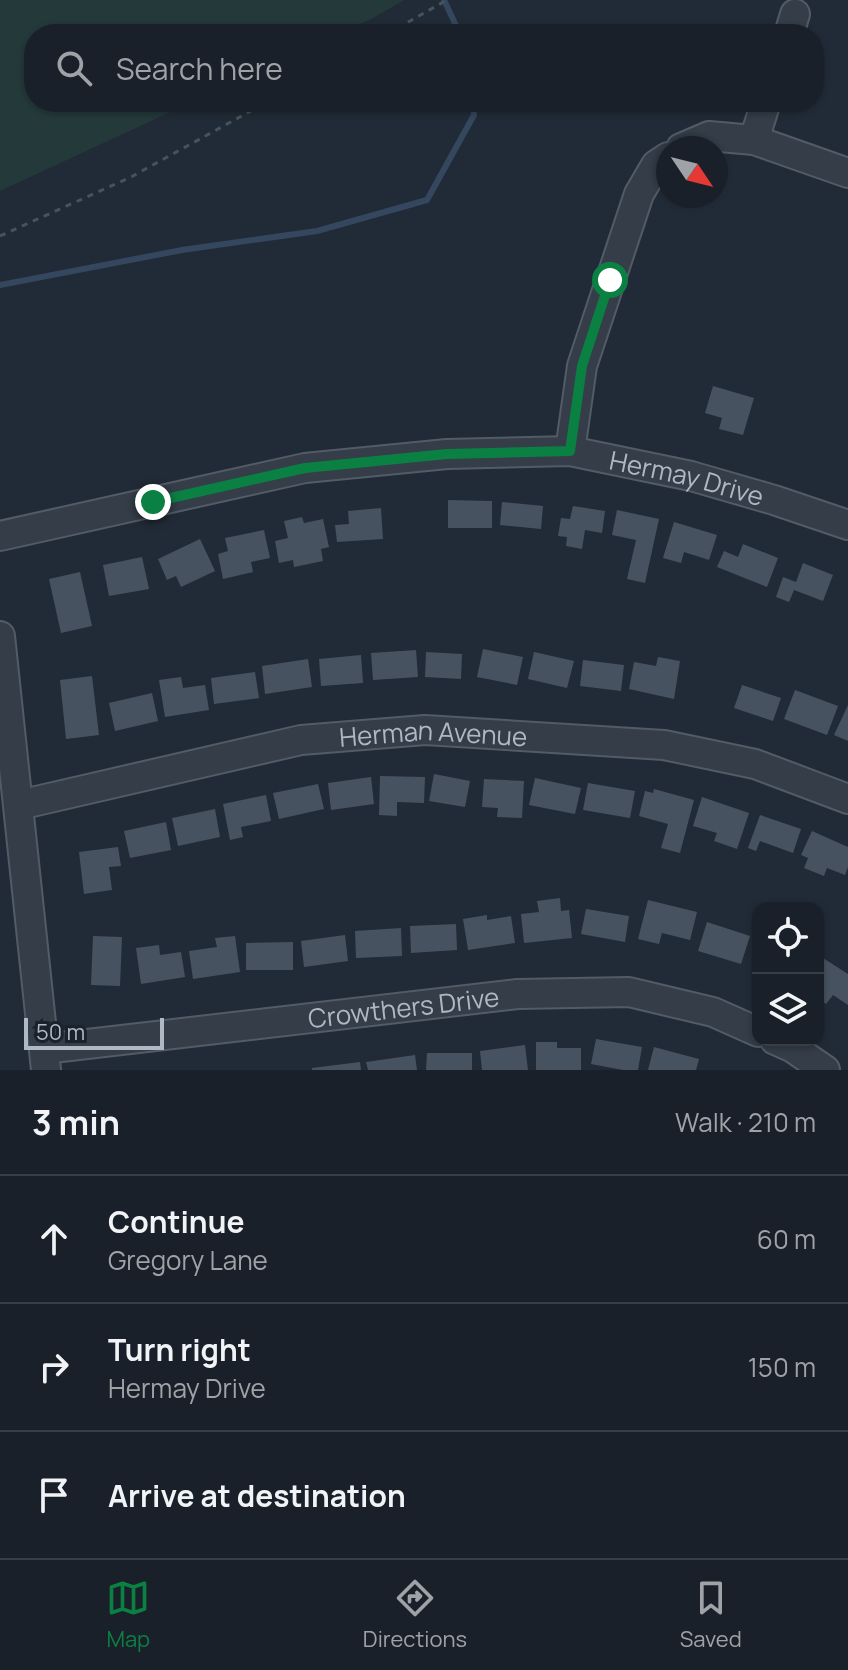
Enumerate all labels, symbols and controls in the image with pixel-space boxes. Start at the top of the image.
search box [24,24,824,112]
icon: search [52,46,96,90]
text: Search here [116,48,283,89]
north arrow [656,136,728,208]
route start [592,262,628,298]
street label: Hermay Drive [606,442,768,514]
route end [135,484,171,520]
street label: Herman Avenue [338,712,528,755]
map controls [752,902,824,1046]
button: locate [752,902,824,974]
button: layers [752,974,824,1046]
street label: Crowthers Drive [306,978,501,1036]
scale bar [24,1014,164,1050]
text: 50 m [36,1017,85,1047]
text: 3 min [32,1099,120,1145]
text: Walk · 210 m [675,1104,816,1140]
text: Continue [108,1201,244,1242]
icon: ahead [32,1217,76,1261]
text: 60 m [757,1221,816,1257]
text: Gregory Lane [108,1242,268,1278]
text: Turn right [108,1329,251,1370]
icon: right [32,1345,76,1389]
text: 150 m [748,1349,816,1385]
text: Hermay Drive [108,1370,266,1406]
icon: arrive [32,1473,76,1517]
text: Arrive at destination [108,1475,406,1516]
tab: Map [106,1576,150,1654]
tab: Directions [363,1576,467,1654]
tab: Saved [680,1576,742,1654]

